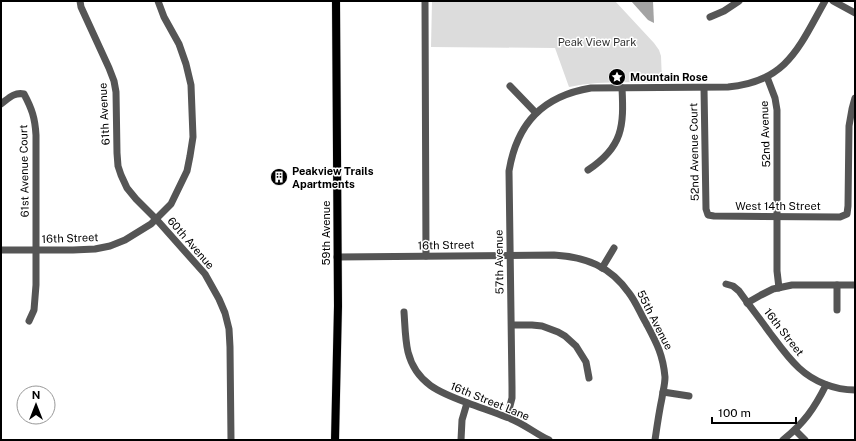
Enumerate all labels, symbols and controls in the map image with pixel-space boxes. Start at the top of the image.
park label: Peak View Park [558,36,636,48]
place icon: Mountain Rose [607,67,627,87]
place label: Mountain Rose [630,71,708,83]
street label: 61th Avenue [96,83,112,145]
street label: 52nd Avenue [758,100,772,168]
street label: 52nd Avenue Court [687,103,701,201]
street label: 61st Avenue Court [17,125,31,217]
place label: Peakview Trails Apartments [292,165,374,190]
building icon: Peakview Trails Apartments [269,167,289,187]
street label: West 14th Street [735,200,821,212]
street label: 59th Avenue [320,201,332,266]
street label: 60th Avenue [165,215,217,271]
street label: 57th Avenue [492,230,506,294]
street label: 16th Street [41,231,99,245]
street label: 16th Street [418,239,474,251]
street label: 55th Avenue [635,288,675,352]
street label: 16th Street [762,306,806,358]
street label: 16th Street Lane [449,380,531,422]
north arrow [16,385,56,425]
text: N [32,389,40,401]
scale bar [712,399,796,425]
text: 100 m [718,406,751,420]

